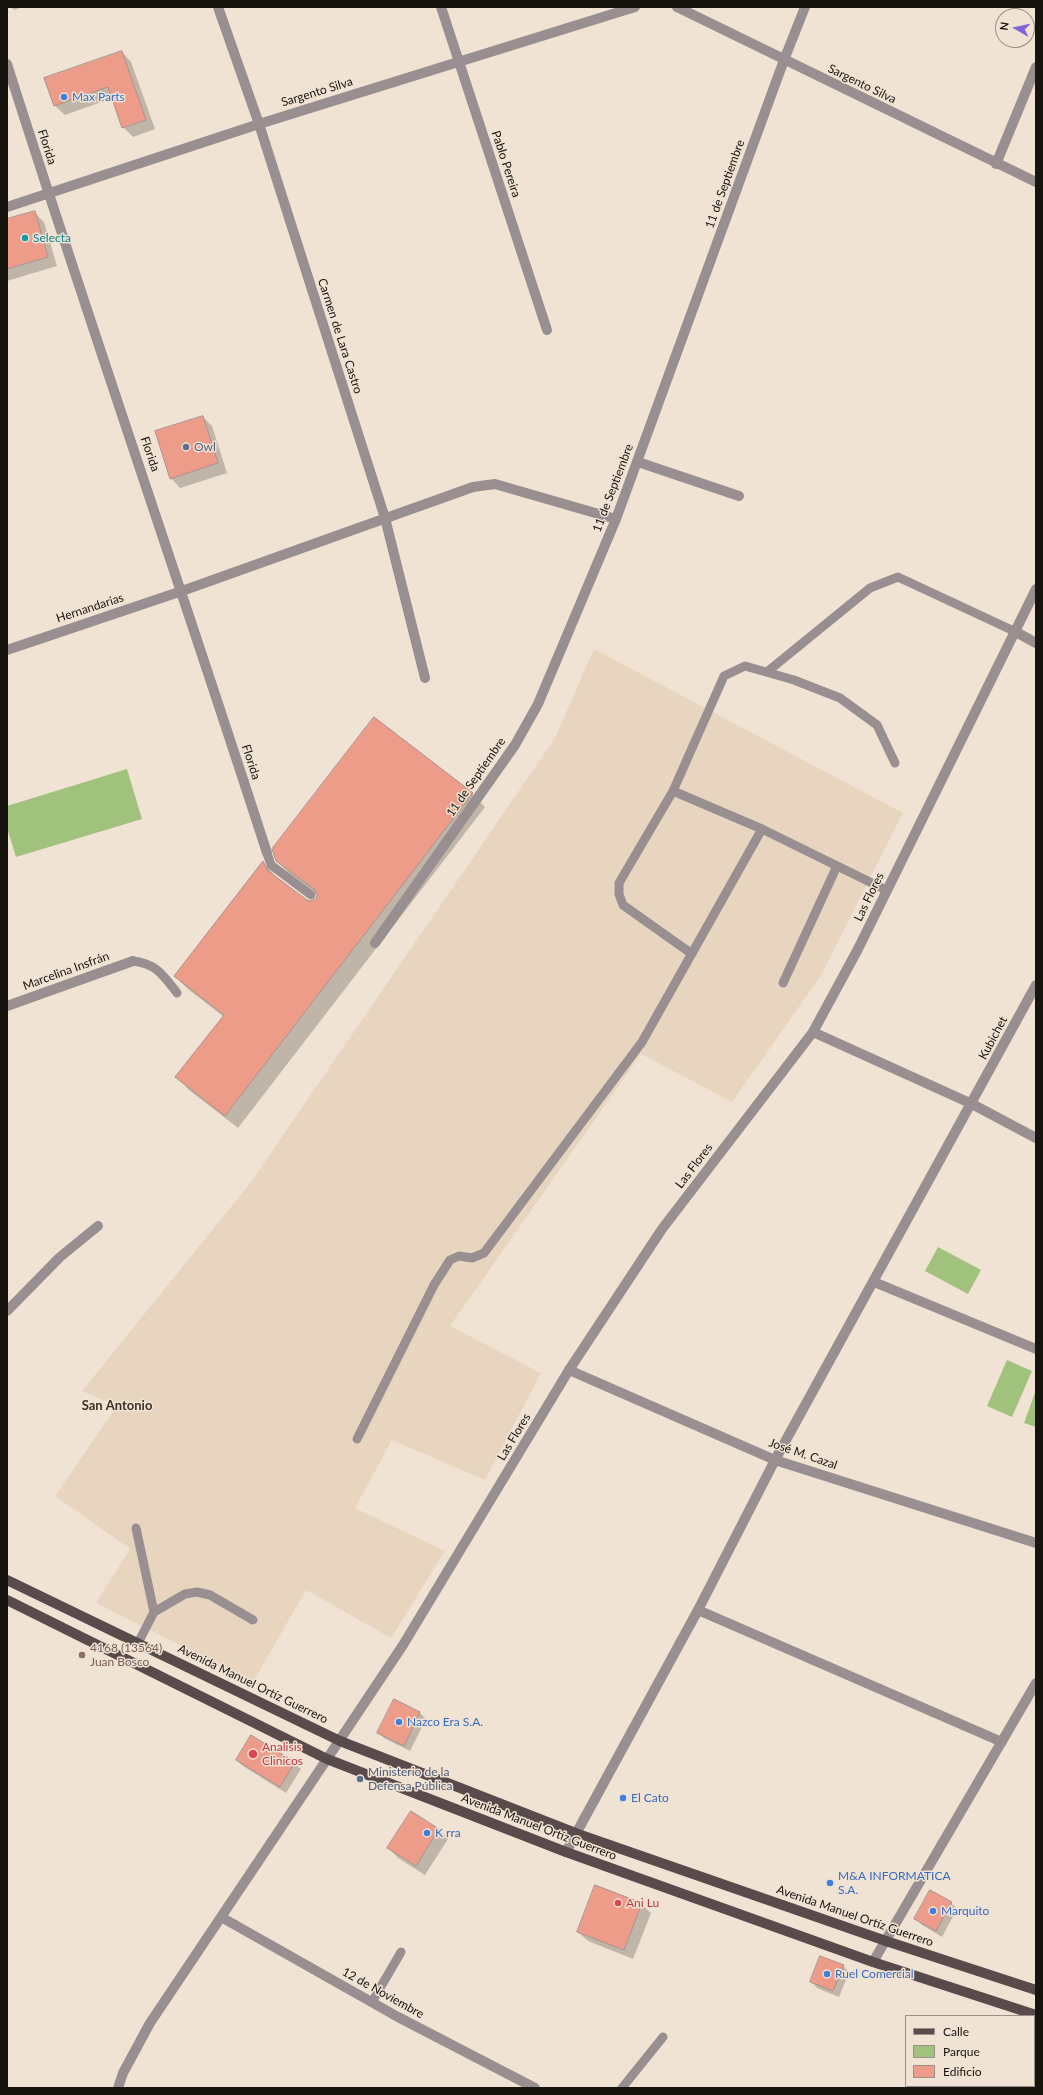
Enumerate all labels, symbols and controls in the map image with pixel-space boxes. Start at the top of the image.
north arrow [995,8,1035,48]
text: N [997,21,1011,31]
street label: Sargento Silva [826,61,898,107]
street label: Sargento Silva [279,74,355,110]
place label: Max Parts [72,90,125,104]
marker: Max Parts [59,92,69,102]
street label: Florida [35,128,59,166]
street label: Pablo Pereira [488,129,524,199]
street label: 11 de Septiembre [702,138,748,230]
place label: Selecta [33,231,71,245]
marker: Selecta [20,233,30,243]
street label: Carmen de Lara Castro [315,277,365,395]
street label: Florida [137,435,163,473]
place label: Owl [194,440,216,454]
marker: Owl [181,442,191,452]
street label: 11 de Septiembre [590,442,636,534]
street label: Hernandarias [54,590,126,626]
street label: 11 de Septiembre [443,735,509,819]
street label: Florida [239,743,263,781]
street label: Las Flores [851,870,887,924]
street label: Marcelina Insfrán [21,949,111,993]
street label: Kubichet [976,1014,1010,1062]
street label: Las Flores [672,1141,716,1191]
district label: San Antonio [82,1398,152,1414]
street label: Las Flores [494,1411,534,1463]
street label: José M. Cazal [767,1436,839,1472]
place label: 4168 (13564) Juan Bosco [90,1641,162,1669]
street label: Avenida Manuel Ortíz Guerrero [176,1641,330,1727]
marker: 4168 (13564) Juan Bosco [77,1650,87,1660]
place label: Nazco Era S.A. [407,1715,483,1729]
marker: Nazco Era S.A. [394,1717,404,1727]
place label: Analisis Clinicos [262,1740,303,1768]
marker: Analisis Clinicos [247,1748,259,1760]
place label: Ministerio de la Defensa Pública [368,1765,453,1793]
marker: Ministerio de la Defensa Pública [355,1774,365,1784]
street label: Avenida Manuel Ortíz Guerrero [459,1791,619,1863]
place label: El Cato [631,1791,669,1805]
marker: El Cato [618,1793,628,1803]
place label: K rra [435,1826,461,1840]
marker: K rra [422,1828,432,1838]
place label: M&A INFORMATICA S.A. [838,1869,951,1897]
marker: M&A INFORMATICA S.A. [825,1878,835,1888]
street label: Avenida Manuel Ortíz Guerrero [775,1882,935,1950]
place label: Ani Lu [626,1896,659,1910]
marker: Ani Lu [613,1898,623,1908]
place label: Marquito [941,1904,989,1918]
marker: Marquito [928,1906,938,1916]
street label: 12 de Noviembre [340,1965,426,2021]
place label: Ruel Comercial [835,1967,914,1981]
marker: Ruel Comercial [822,1969,832,1979]
legend [905,2015,1035,2087]
text: Calle [943,2024,969,2039]
text: Parque [943,2044,980,2059]
text: Edificio [943,2064,982,2079]

